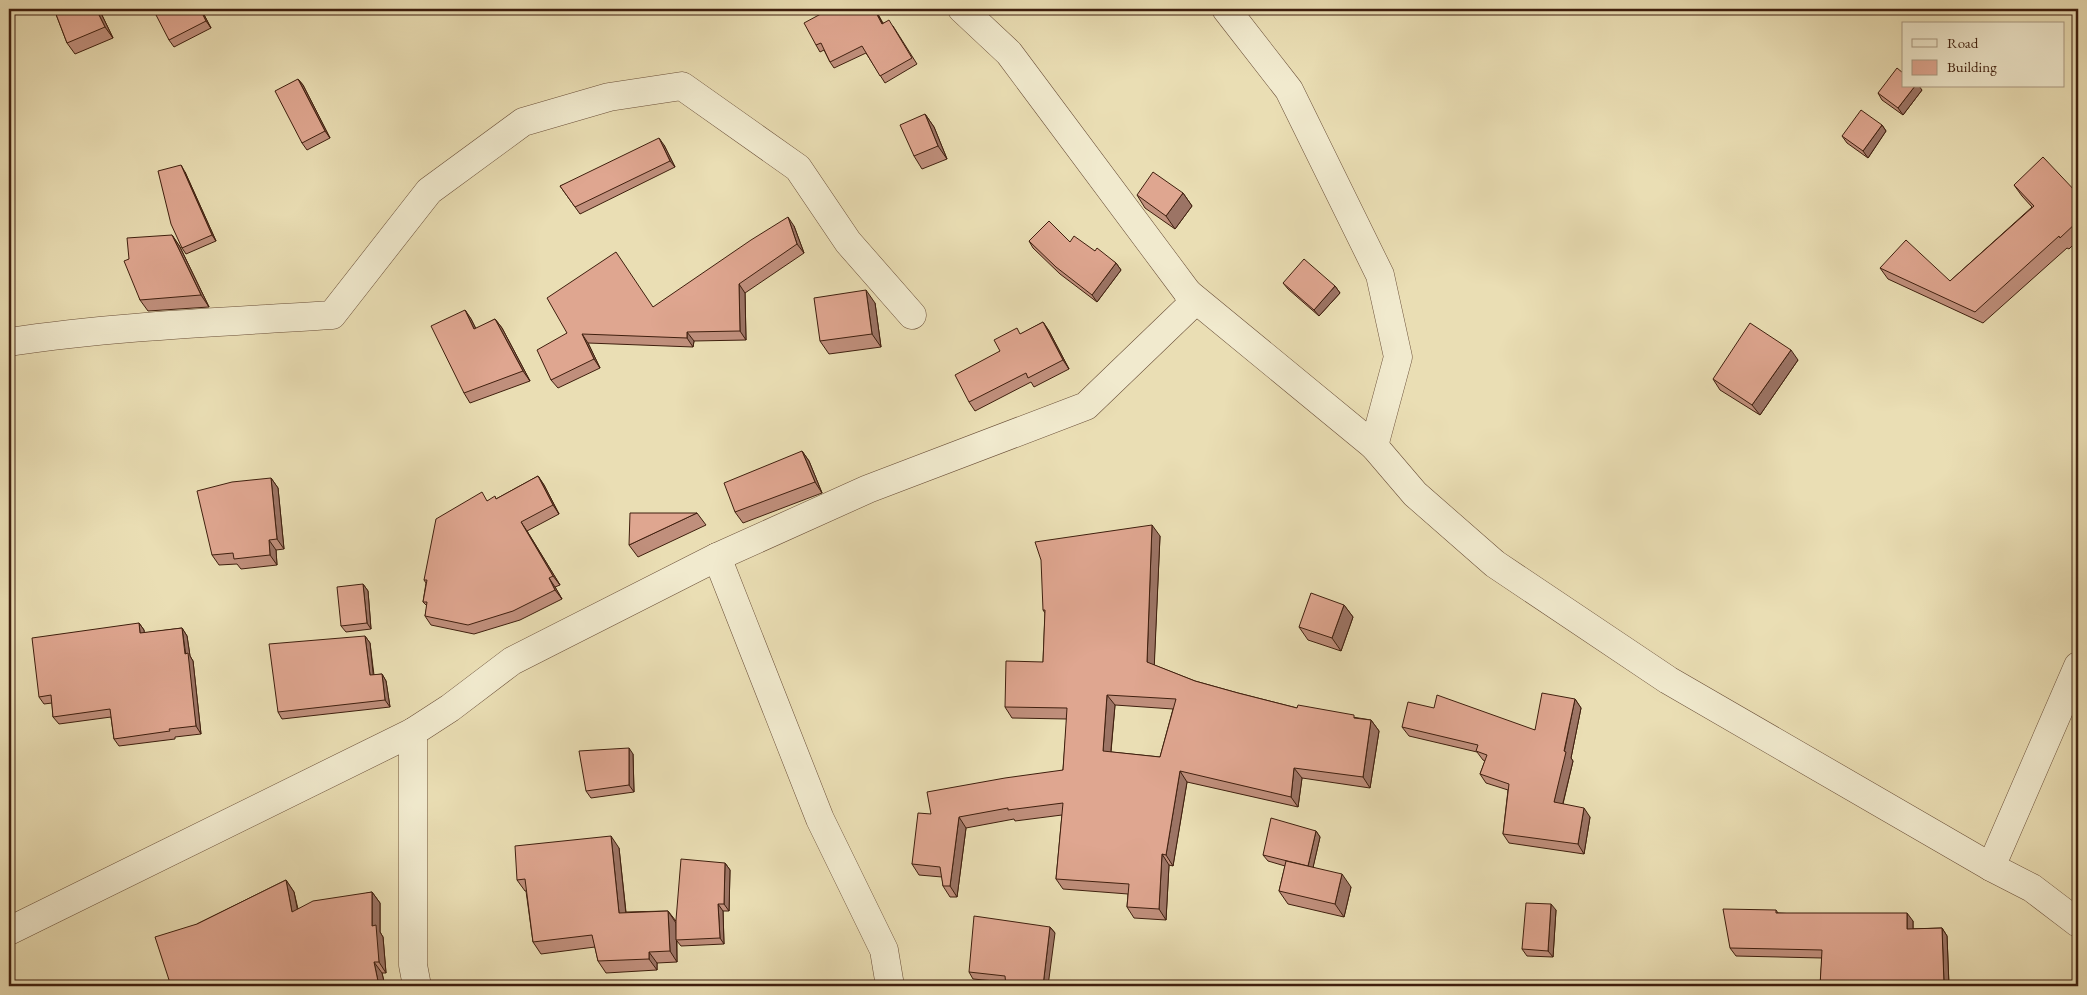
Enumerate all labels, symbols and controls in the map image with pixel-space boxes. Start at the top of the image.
legend [1902,22,2064,88]
text: Road [1947,33,1979,52]
text: Building [1947,57,1997,76]

